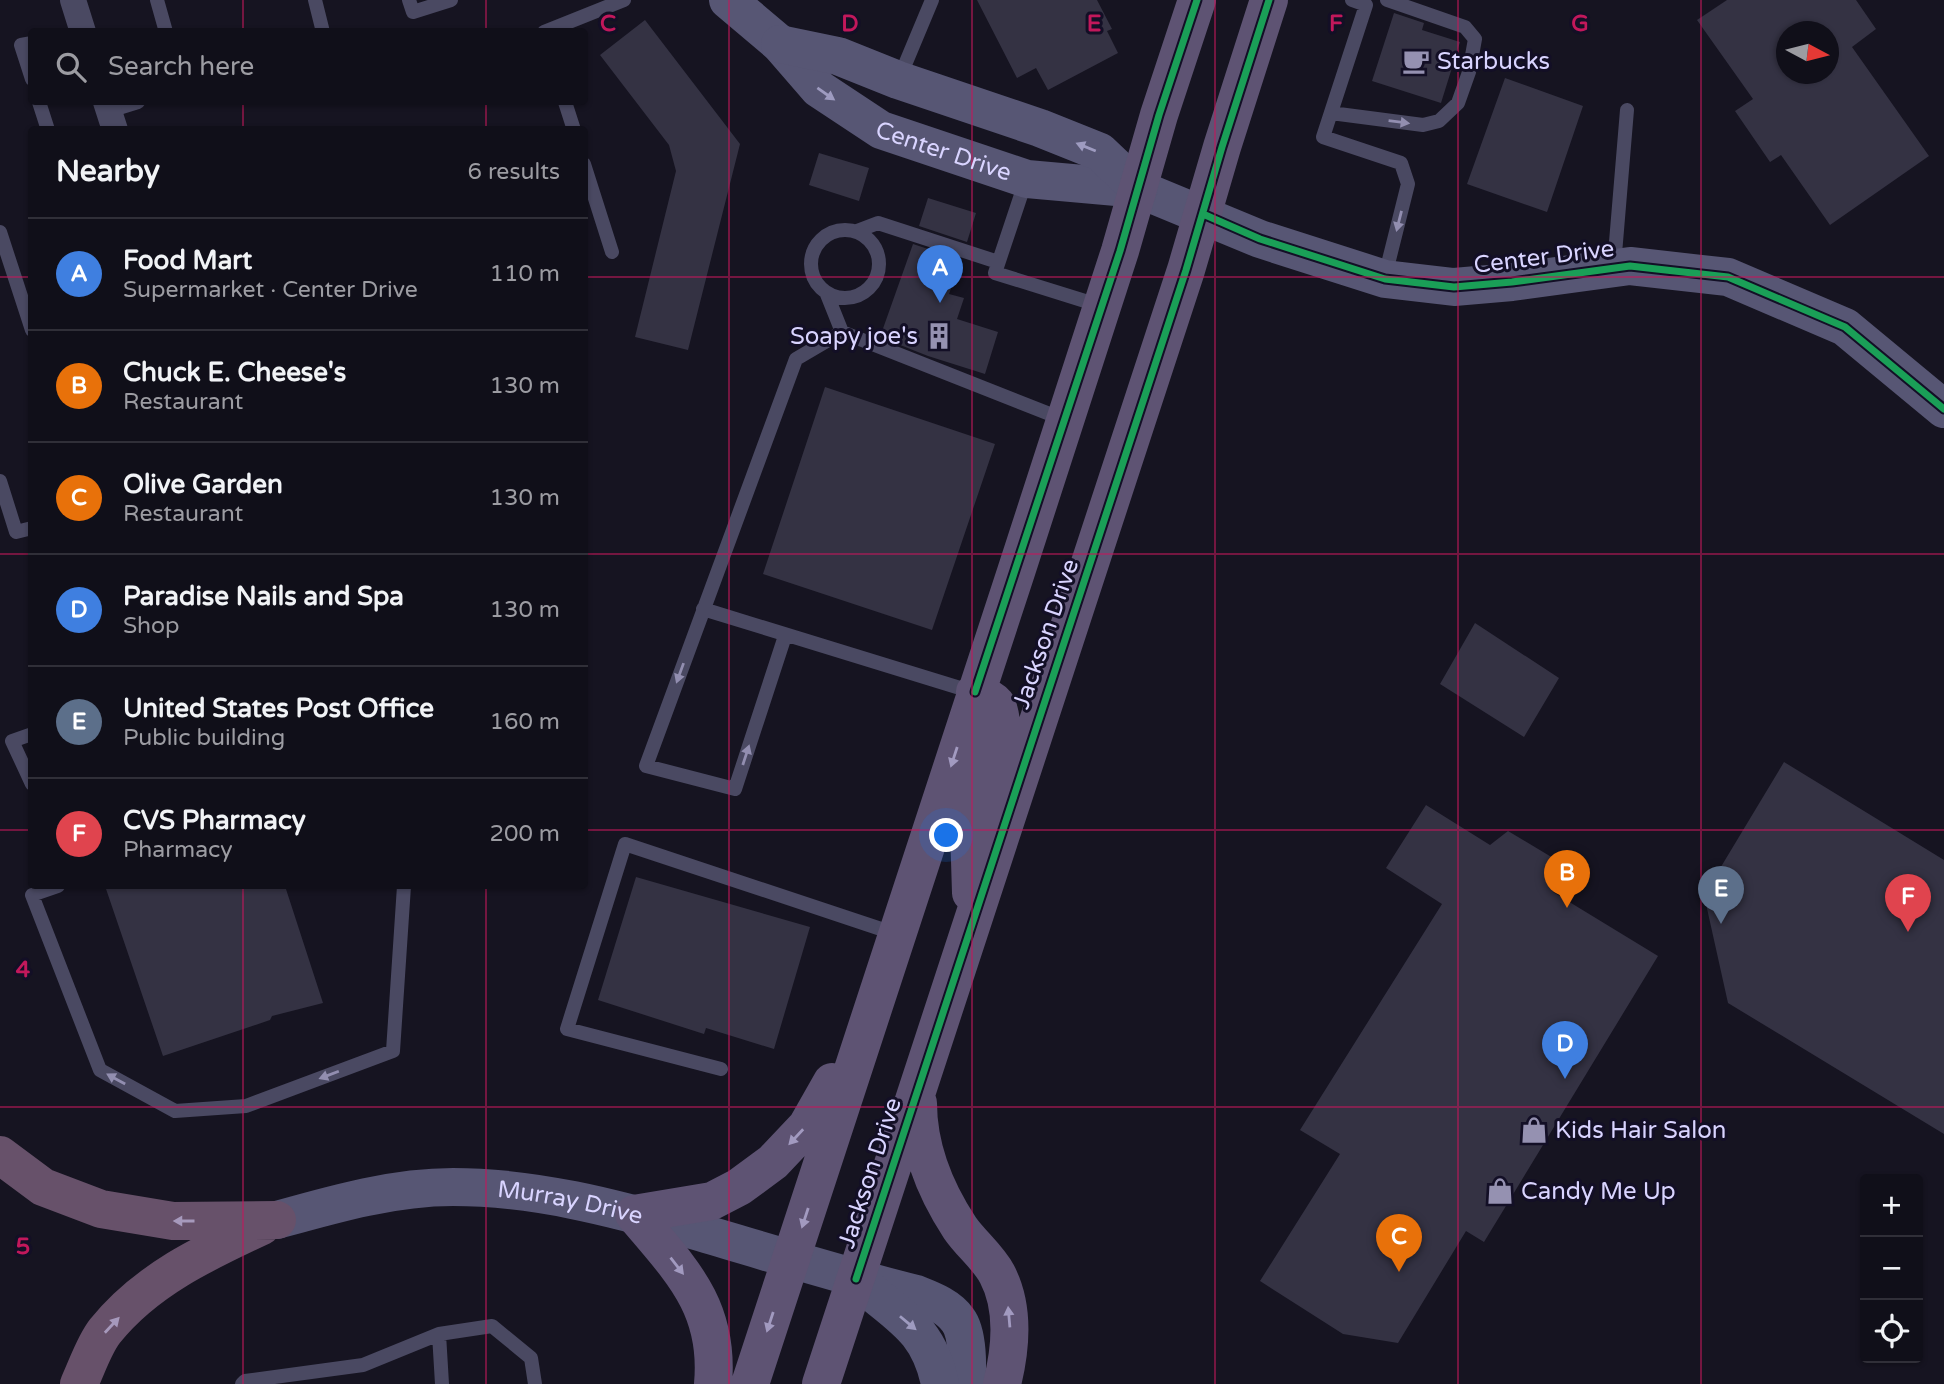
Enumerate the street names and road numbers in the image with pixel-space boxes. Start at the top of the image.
street label: Center Drive [872,115,1015,187]
street label: Center Drive [1472,234,1616,280]
street label: Jackson Drive [1007,555,1085,713]
street label: Jackson Drive [832,1094,908,1252]
street label: Murray Drive [496,1174,646,1230]

